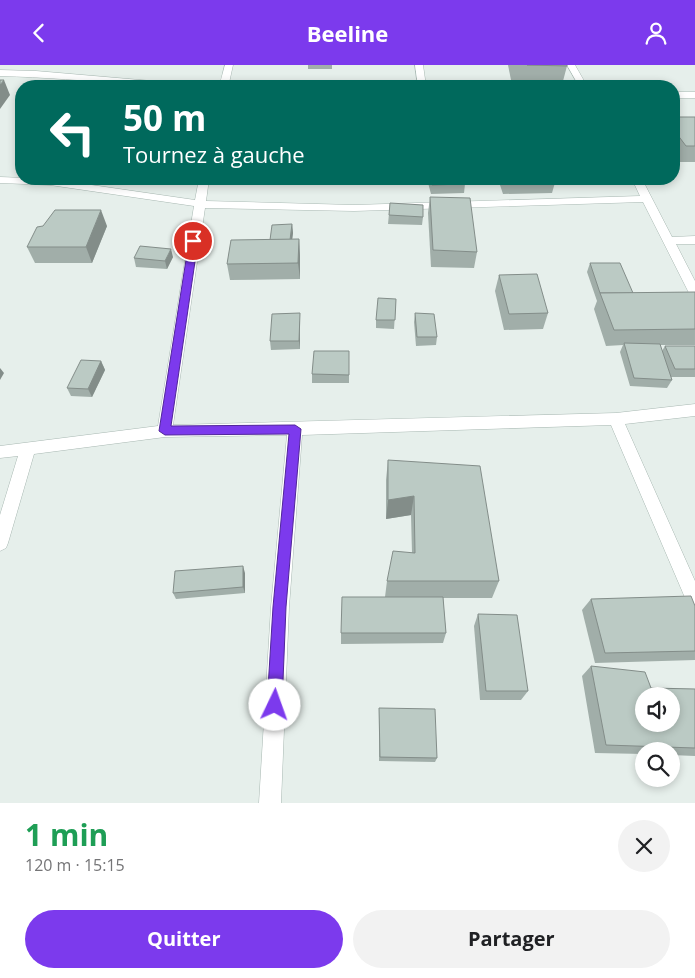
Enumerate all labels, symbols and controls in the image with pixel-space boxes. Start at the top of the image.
text: Beeline [307,18,388,48]
icon: back [25,19,53,47]
icon: person [642,19,670,47]
text: 50 m [123,94,206,141]
icon: left [40,100,105,165]
text: Tournez à gauche [123,139,305,169]
pin [172,220,214,262]
icon: arrive [179,227,207,255]
position arrow [248,678,300,730]
map controls [635,687,680,787]
button: sound [635,687,680,732]
button: search [635,742,680,787]
text: 1 min [25,814,108,855]
button: close [618,820,670,872]
text: 120 m · 15:15 [25,854,125,876]
button: Quitter [25,910,343,968]
button: Partager [353,910,670,968]

